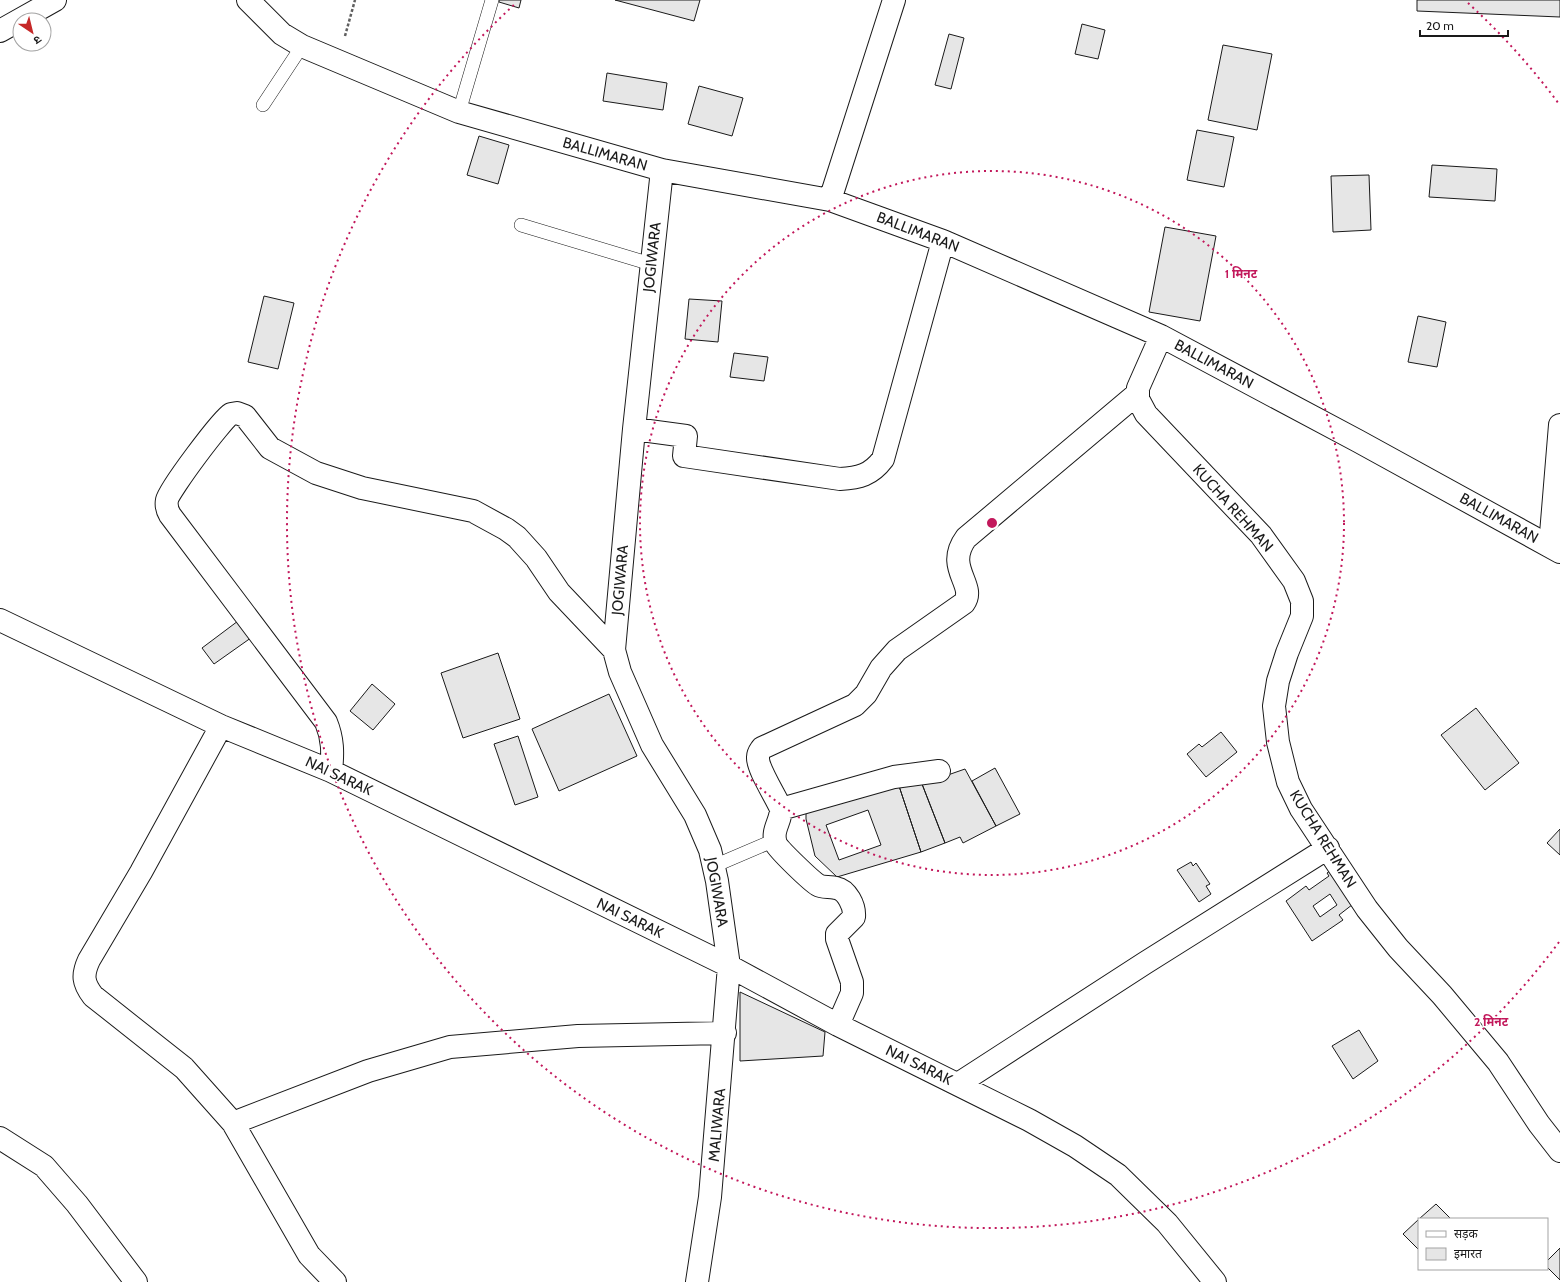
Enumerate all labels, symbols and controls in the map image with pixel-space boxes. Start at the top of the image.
north arrow [12,12,52,52]
scale bar [1420,12,1508,38]
text: 20 m [1426,18,1454,33]
text: उ [31,33,44,48]
street label: BALLIMARAN [561,133,649,175]
street label: BALLIMARAN [874,208,962,256]
street label: JOGIWARA [639,220,665,294]
text: 1 मिनट [1225,266,1258,281]
street label: BALLIMARAN [1171,336,1257,392]
street label: KUCHA REHMAN [1189,460,1277,556]
street label: BALLIMARAN [1456,489,1542,547]
centre of rings [985,516,999,530]
street label: JOGIWARA [608,543,632,617]
street label: NAI SARAK [303,753,376,800]
street label: KUCHA REHMAN [1286,787,1360,891]
street label: JOGIWARA [702,855,732,929]
street label: NAI SARAK [594,894,667,942]
text: 2 मिनट [1474,1014,1509,1029]
street label: NAI SARAK [883,1041,956,1089]
street label: MALIWARA [705,1087,729,1163]
legend [1418,1218,1548,1270]
text: सड़क [1454,1226,1479,1241]
text: इमारत [1454,1246,1483,1261]

